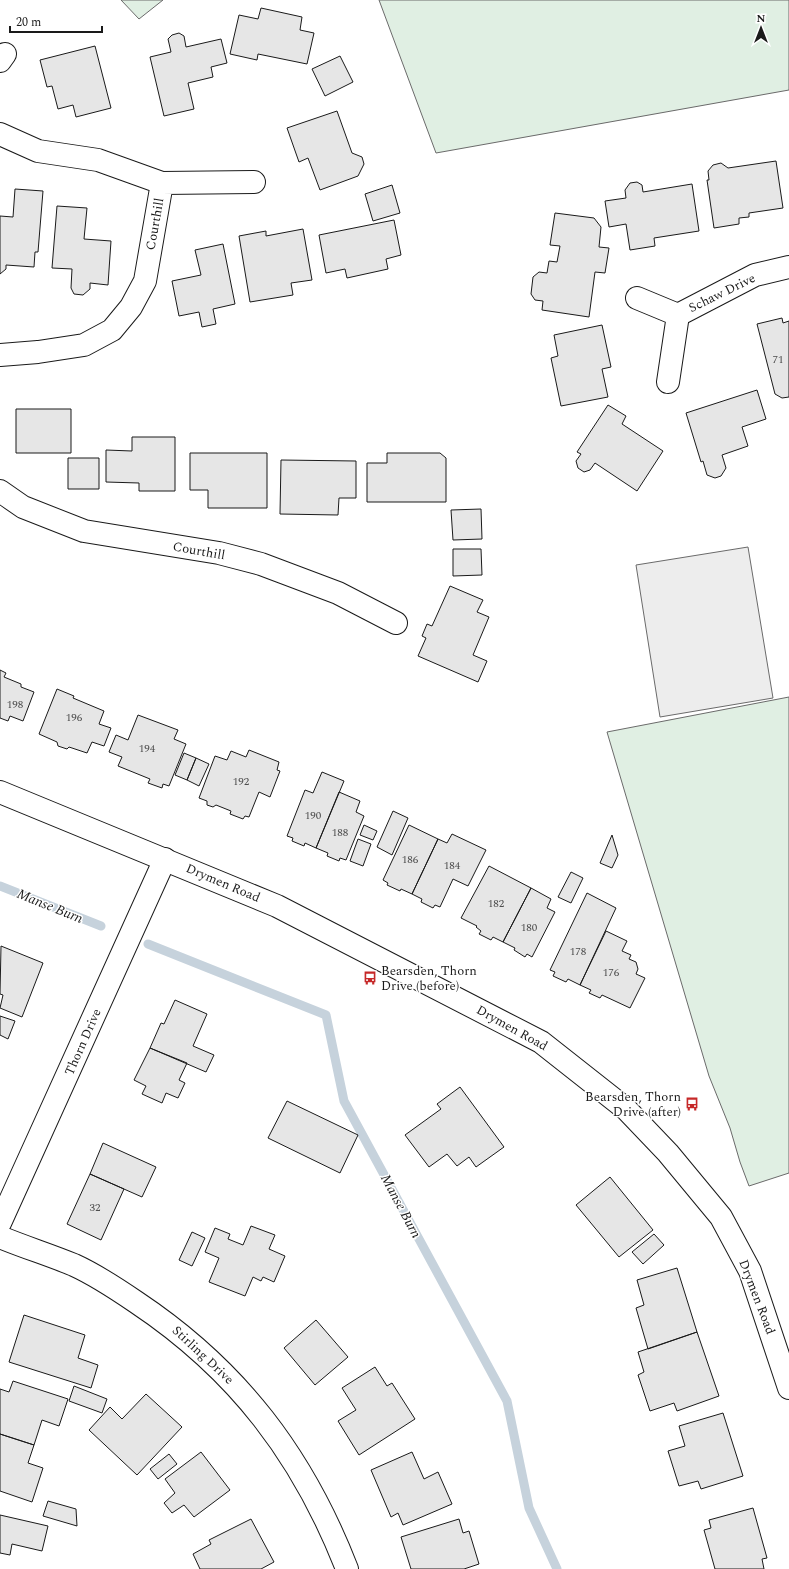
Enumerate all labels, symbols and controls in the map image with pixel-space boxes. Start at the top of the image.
scale bar [10,8,102,34]
north arrow [741,8,781,48]
text: N [757,10,766,27]
text: 20 m [16,13,41,32]
street label: Courthill [141,196,169,252]
street label: Schaw Drive [685,268,759,318]
house number: 71 [773,351,784,368]
street label: Courthill [171,537,227,565]
house number: 198 [7,696,24,713]
house number: 196 [66,709,83,726]
house number: 194 [139,740,156,757]
house number: 192 [233,773,250,790]
house number: 190 [305,807,322,824]
house number: 188 [332,824,349,841]
house number: 186 [402,851,419,868]
house number: 184 [444,857,461,874]
street label: Drymen Road [183,858,263,908]
water label: Manse Burn [14,883,87,929]
house number: 182 [488,895,505,912]
house number: 180 [521,919,538,936]
house number: 178 [570,943,587,960]
place label: Bearsden, Thorn Drive (before) [381,961,477,996]
house number: 176 [603,964,620,981]
bus stop icon: Bearsden, Thorn Drive (before) [362,970,378,986]
street label: Drymen Road [473,1000,551,1056]
street label: Thorn Drive [59,1005,107,1079]
place label: Bearsden, Thorn Drive (after) [585,1087,681,1122]
bus stop icon: Bearsden, Thorn Drive (after) [684,1096,700,1112]
water label: Manse Burn [375,1170,427,1242]
house number: 32 [90,1199,101,1216]
street label: Drymen Road [733,1257,781,1337]
street label: Stirling Drive [167,1321,239,1389]

